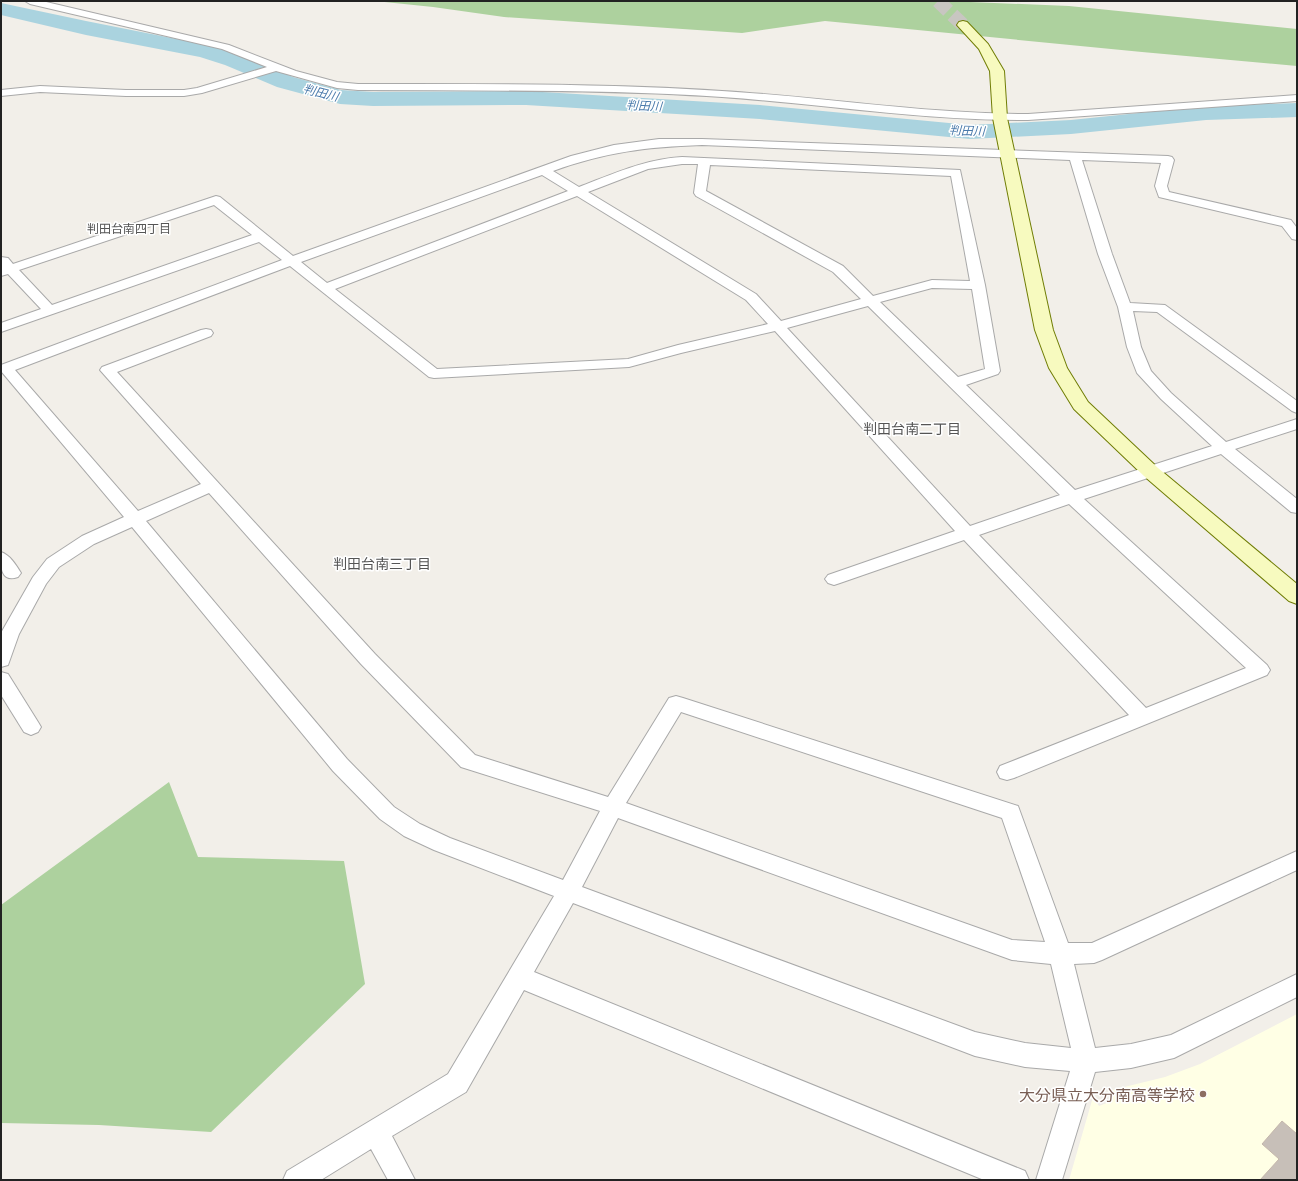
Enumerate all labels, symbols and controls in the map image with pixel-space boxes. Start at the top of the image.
water label: 判田川 [302,81,342,104]
water label: 判田川 [626,97,664,113]
water label: 判田川 [949,122,987,138]
district label: 判田台南四丁目 [87,221,171,235]
district label: 判田台南二丁目 [863,420,961,437]
district label: 判田台南三丁目 [333,555,431,572]
place label: 大分県立大分南高等学校 [1019,1085,1195,1104]
marker: 大分県立大分南高等学校 [1198,1089,1208,1099]

